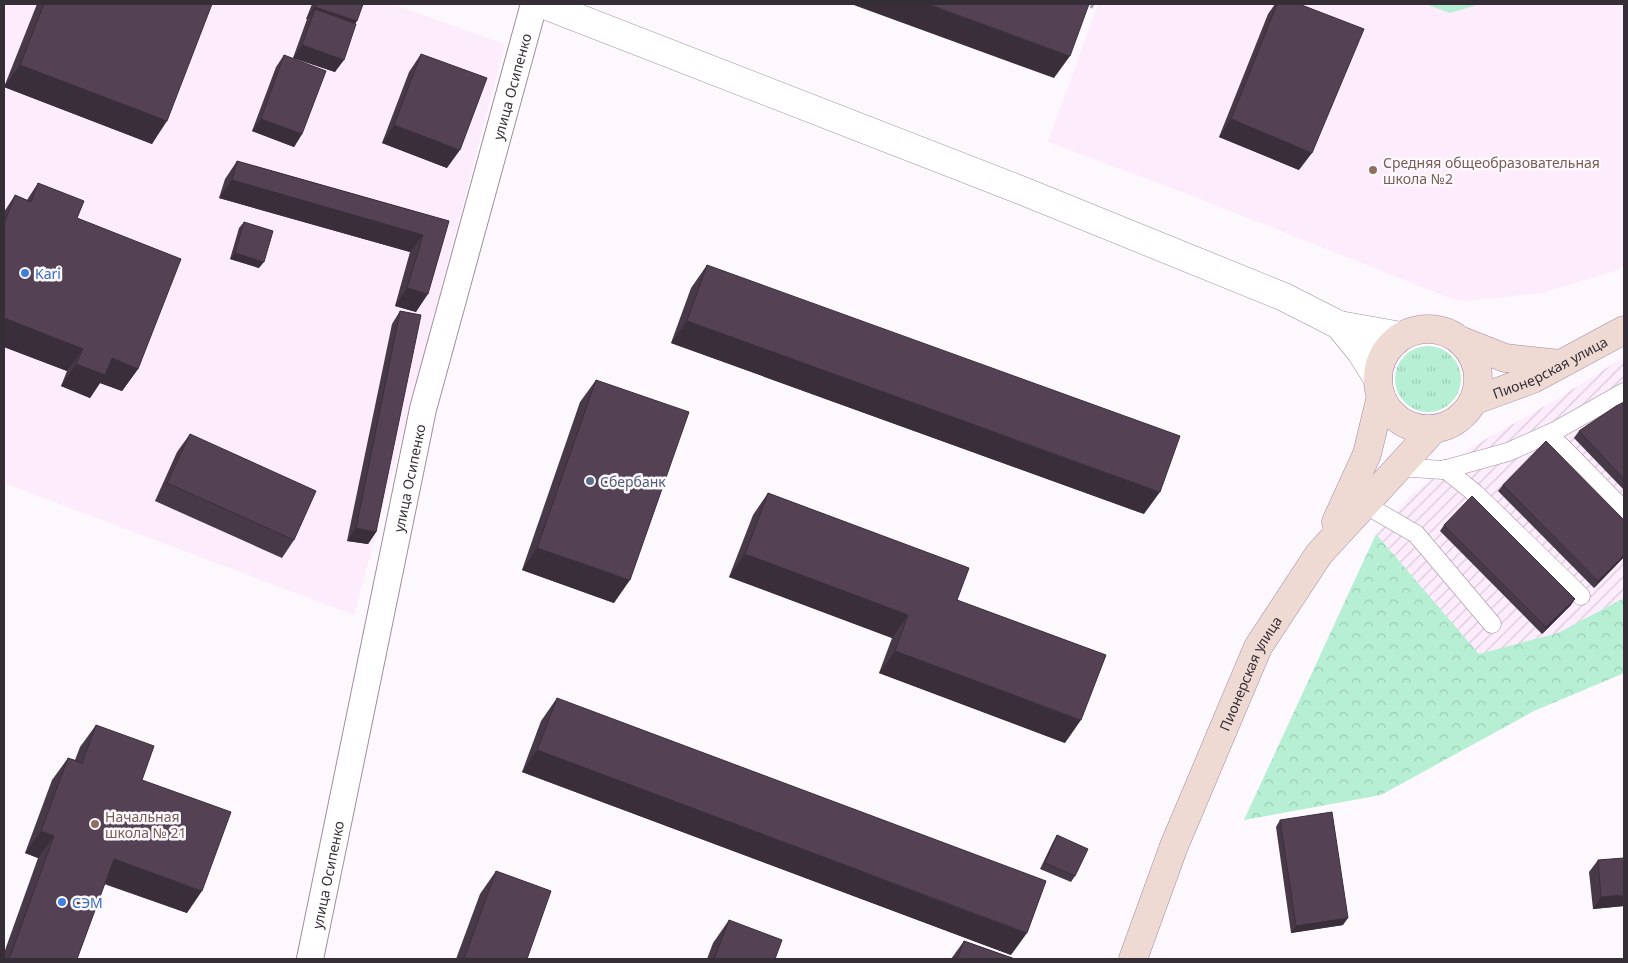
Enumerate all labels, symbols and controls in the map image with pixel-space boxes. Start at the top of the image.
street label: улица Осипенко [488,31,535,142]
place label: Средняя общеобразовательная школа №2 [1383,153,1600,188]
marker: Средняя общеобразовательная школа №2 [1367,164,1379,176]
place label: Kari [35,264,61,283]
marker: Kari [19,267,31,279]
street label: Пионерская улица [1490,331,1610,403]
street label: улица Осипенко [388,422,429,534]
place label: Сбербанк [600,472,666,491]
marker: Сбербанк [584,475,596,487]
street label: Пионерская улица [1214,612,1285,734]
place label: Начальная школа № 21 [105,807,187,842]
marker: Начальная школа № 21 [89,818,101,830]
street label: улица Осипенко [307,819,348,931]
place label: СЭМ [72,893,103,912]
marker: СЭМ [56,896,68,908]

